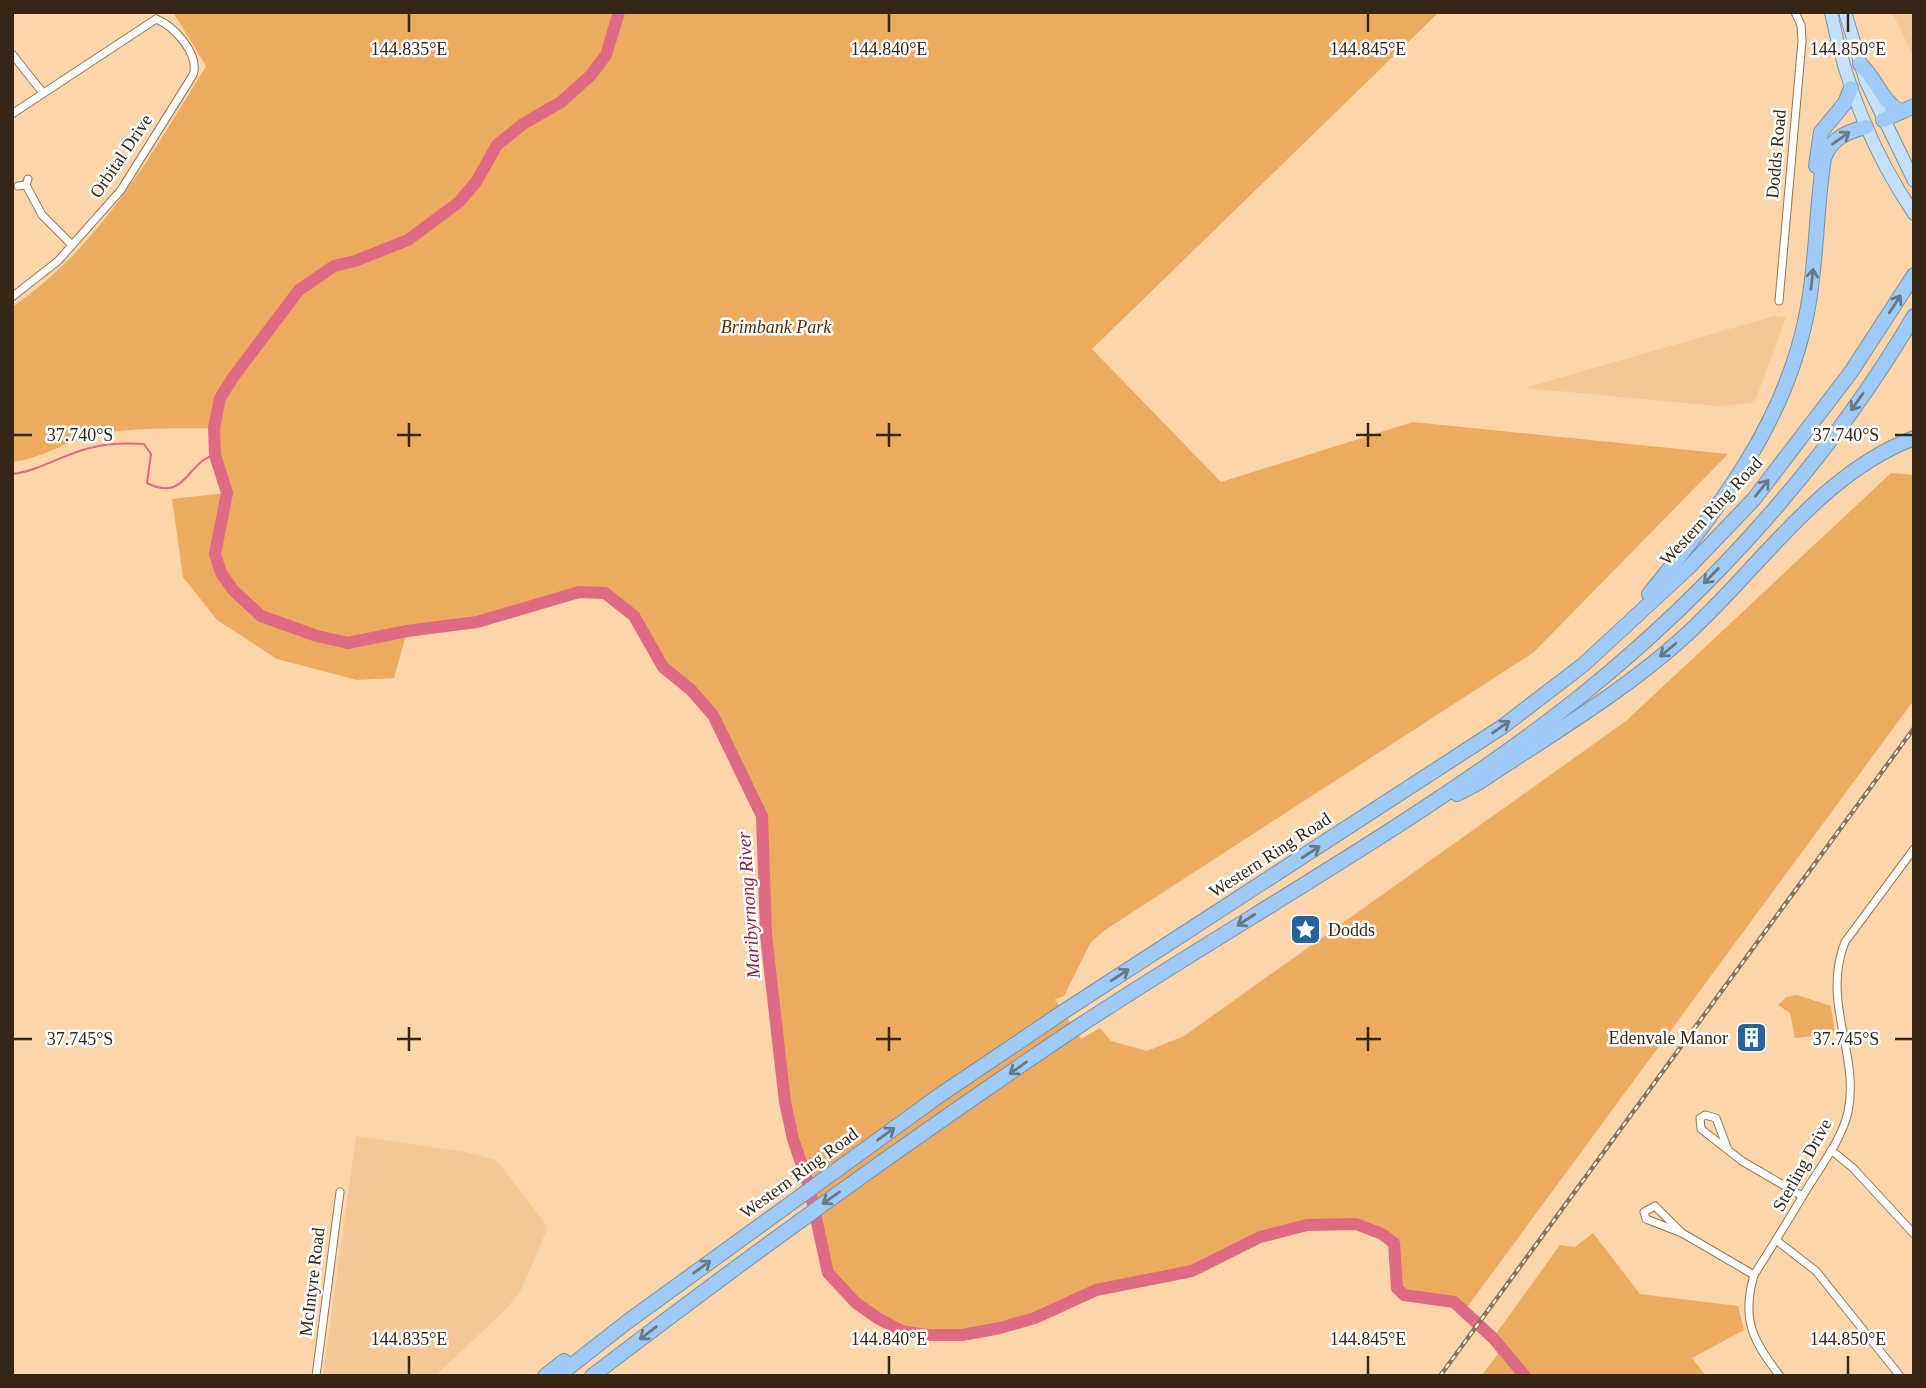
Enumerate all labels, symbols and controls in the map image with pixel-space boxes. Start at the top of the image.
text: 144.835°E [371,39,447,59]
text: 144.840°E [851,39,927,59]
text: 144.845°E [1330,39,1406,59]
text: 144.850°E [1810,39,1886,59]
street label: Dodds Road [1762,109,1790,199]
street label: Orbital Drive [86,110,156,202]
one-way arrow [1831,131,1850,145]
one-way arrow [1806,269,1819,291]
one-way arrow [1887,295,1902,314]
park label: Brimbank Park [721,317,832,337]
one-way arrow [1850,392,1865,411]
text: 37.740°S [47,425,113,445]
text: 37.740°S [1813,425,1879,445]
street label: Western Ring Road [1656,453,1766,569]
one-way arrow [1754,480,1770,498]
one-way arrow [1703,567,1720,584]
one-way arrow [1660,642,1678,658]
one-way arrow [1491,719,1510,734]
street label: Western Ring Road [1206,808,1334,902]
water label: Maribyrnong River [733,830,764,980]
one-way arrow [1301,844,1321,858]
place icon: Dodds [1288,913,1322,947]
one-way arrow [1236,914,1256,928]
place label: Dodds [1328,920,1375,940]
one-way arrow [1110,967,1129,982]
building icon: Edenvale Manor [1734,1021,1768,1055]
place label: Edenvale Manor [1609,1028,1728,1048]
text: 37.745°S [47,1029,113,1049]
text: 37.745°S [1813,1029,1879,1049]
one-way arrow [1009,1061,1028,1075]
street label: Sterling Drive [1768,1115,1836,1215]
street label: Western Ring Road [736,1124,862,1222]
one-way arrow [876,1127,895,1141]
one-way arrow [822,1191,841,1205]
street label: McIntyre Road [295,1226,329,1338]
one-way arrow [692,1260,711,1275]
one-way arrow [640,1325,658,1340]
text: 144.835°E [371,1329,447,1349]
text: 144.840°E [851,1329,927,1349]
text: 144.845°E [1330,1329,1406,1349]
text: 144.850°E [1810,1329,1886,1349]

